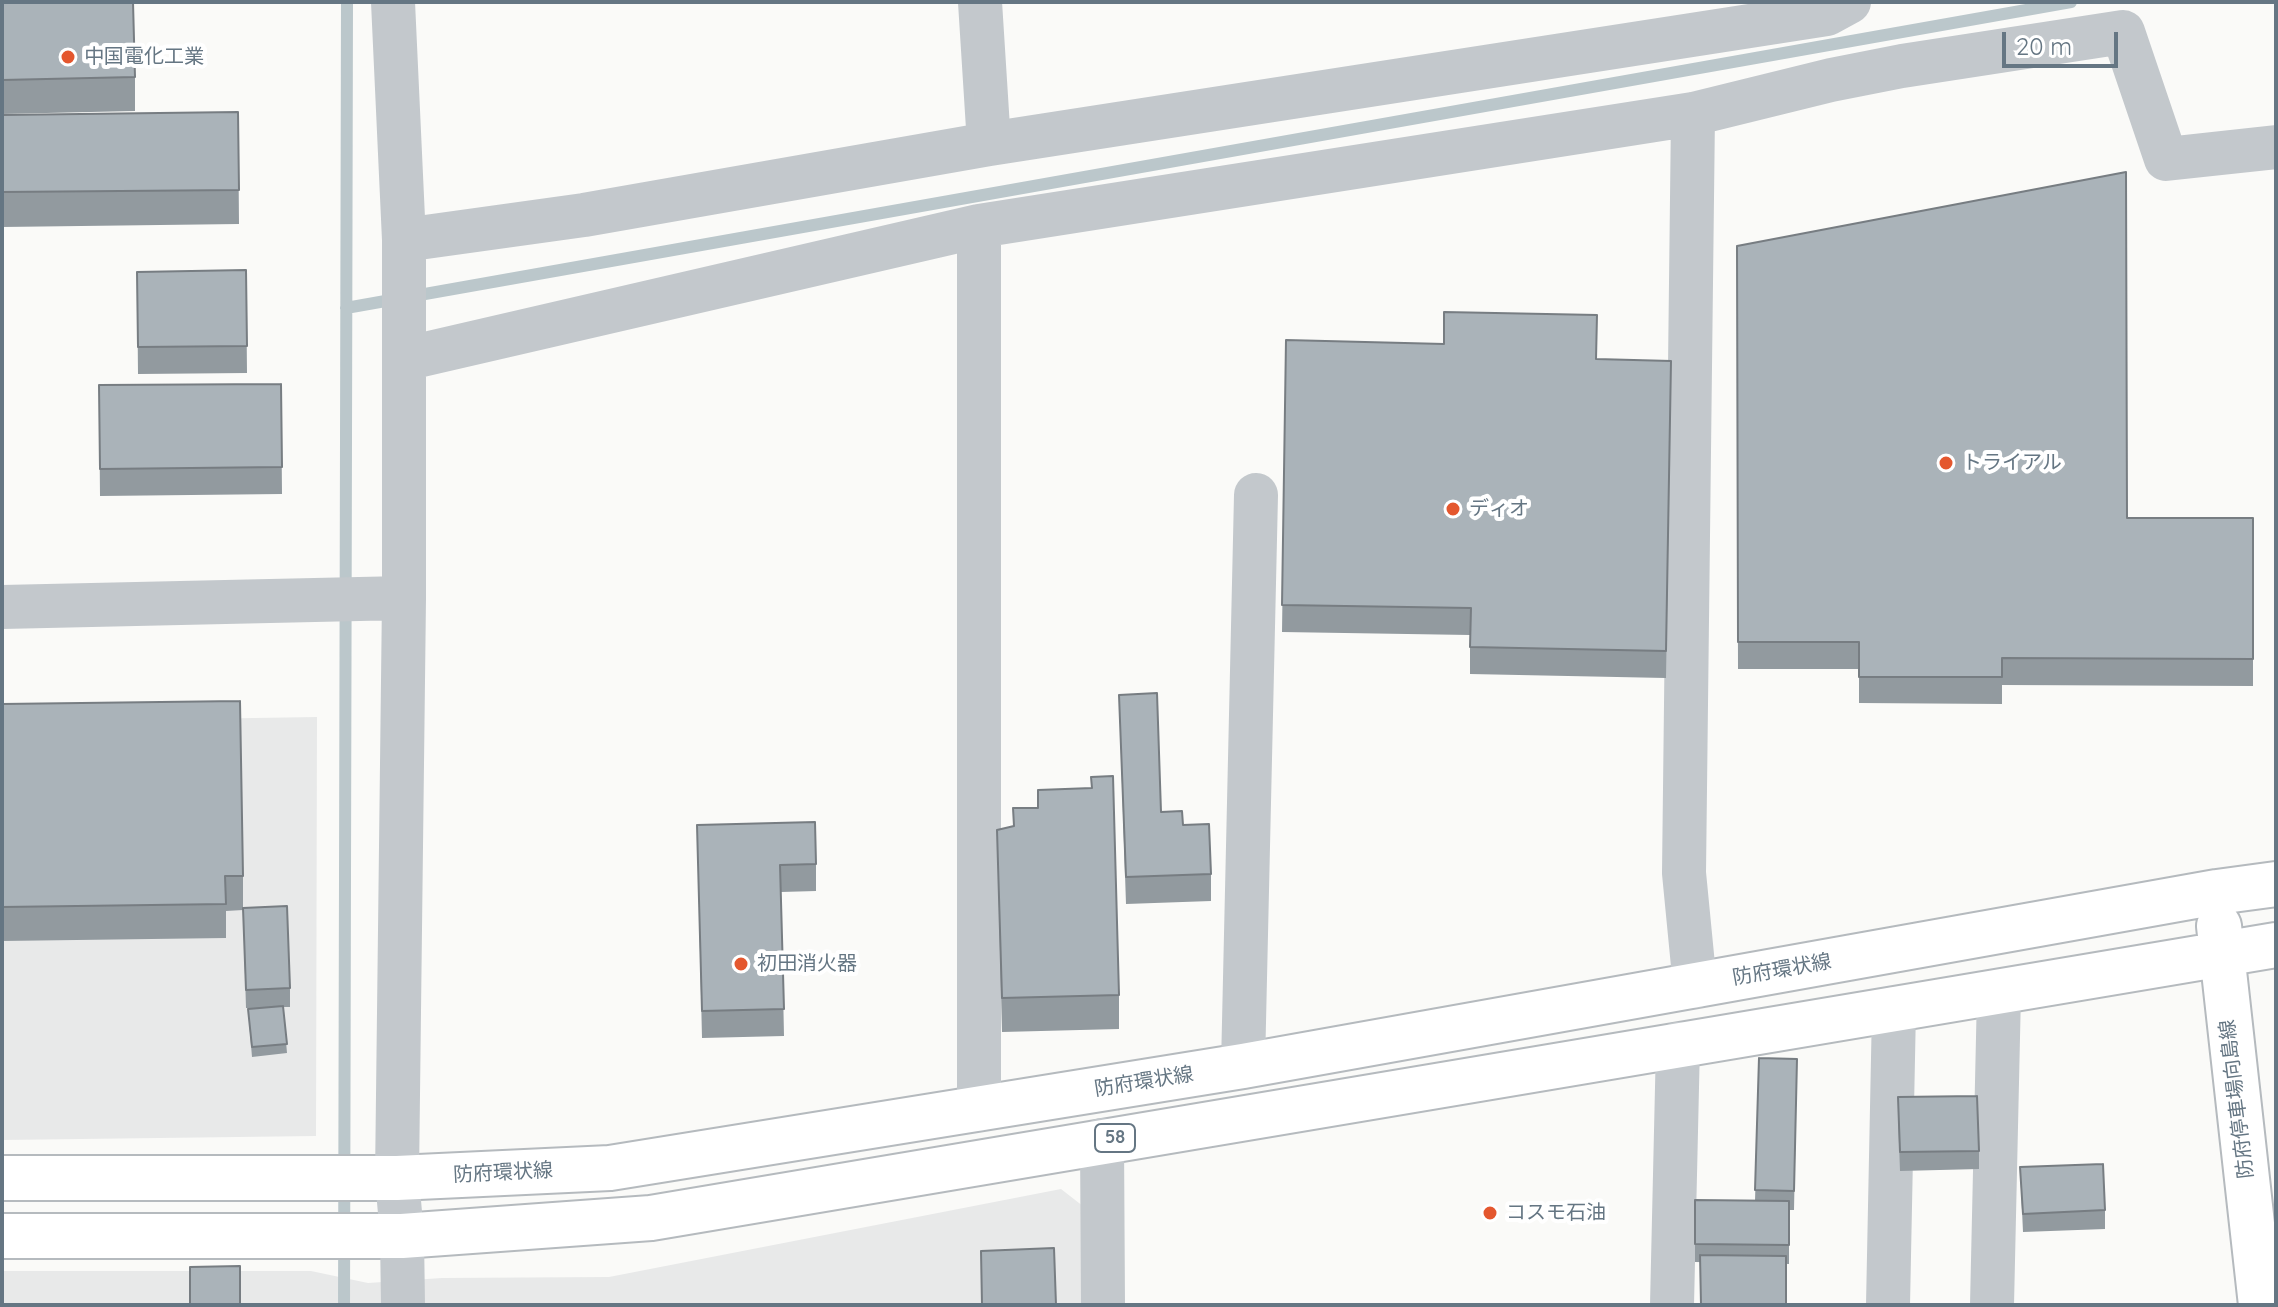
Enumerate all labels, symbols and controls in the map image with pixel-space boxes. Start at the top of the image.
scale bar [2006,16,2122,66]
text: 20 m [2016,31,2072,61]
place label: 中国電化工業 [84,45,204,69]
marker: 中国電化工業 [59,48,77,66]
place label: トライアル [1962,451,2062,475]
marker: トライアル [1937,454,1955,472]
place label: ディオ [1469,497,1529,521]
marker: ディオ [1444,500,1462,518]
street label: 防府環状線 [1731,949,1833,991]
place label: 初田消火器 [757,952,857,976]
marker: 初田消火器 [732,955,750,973]
street label: 防府停車場向島線 [2215,1018,2259,1180]
street label: 防府環状線 [1093,1062,1195,1102]
road number: 58 [1095,1124,1135,1152]
street label: 防府環状線 [452,1158,554,1188]
place label: コスモ石油 [1506,1201,1606,1225]
marker: コスモ石油 [1481,1204,1499,1222]

